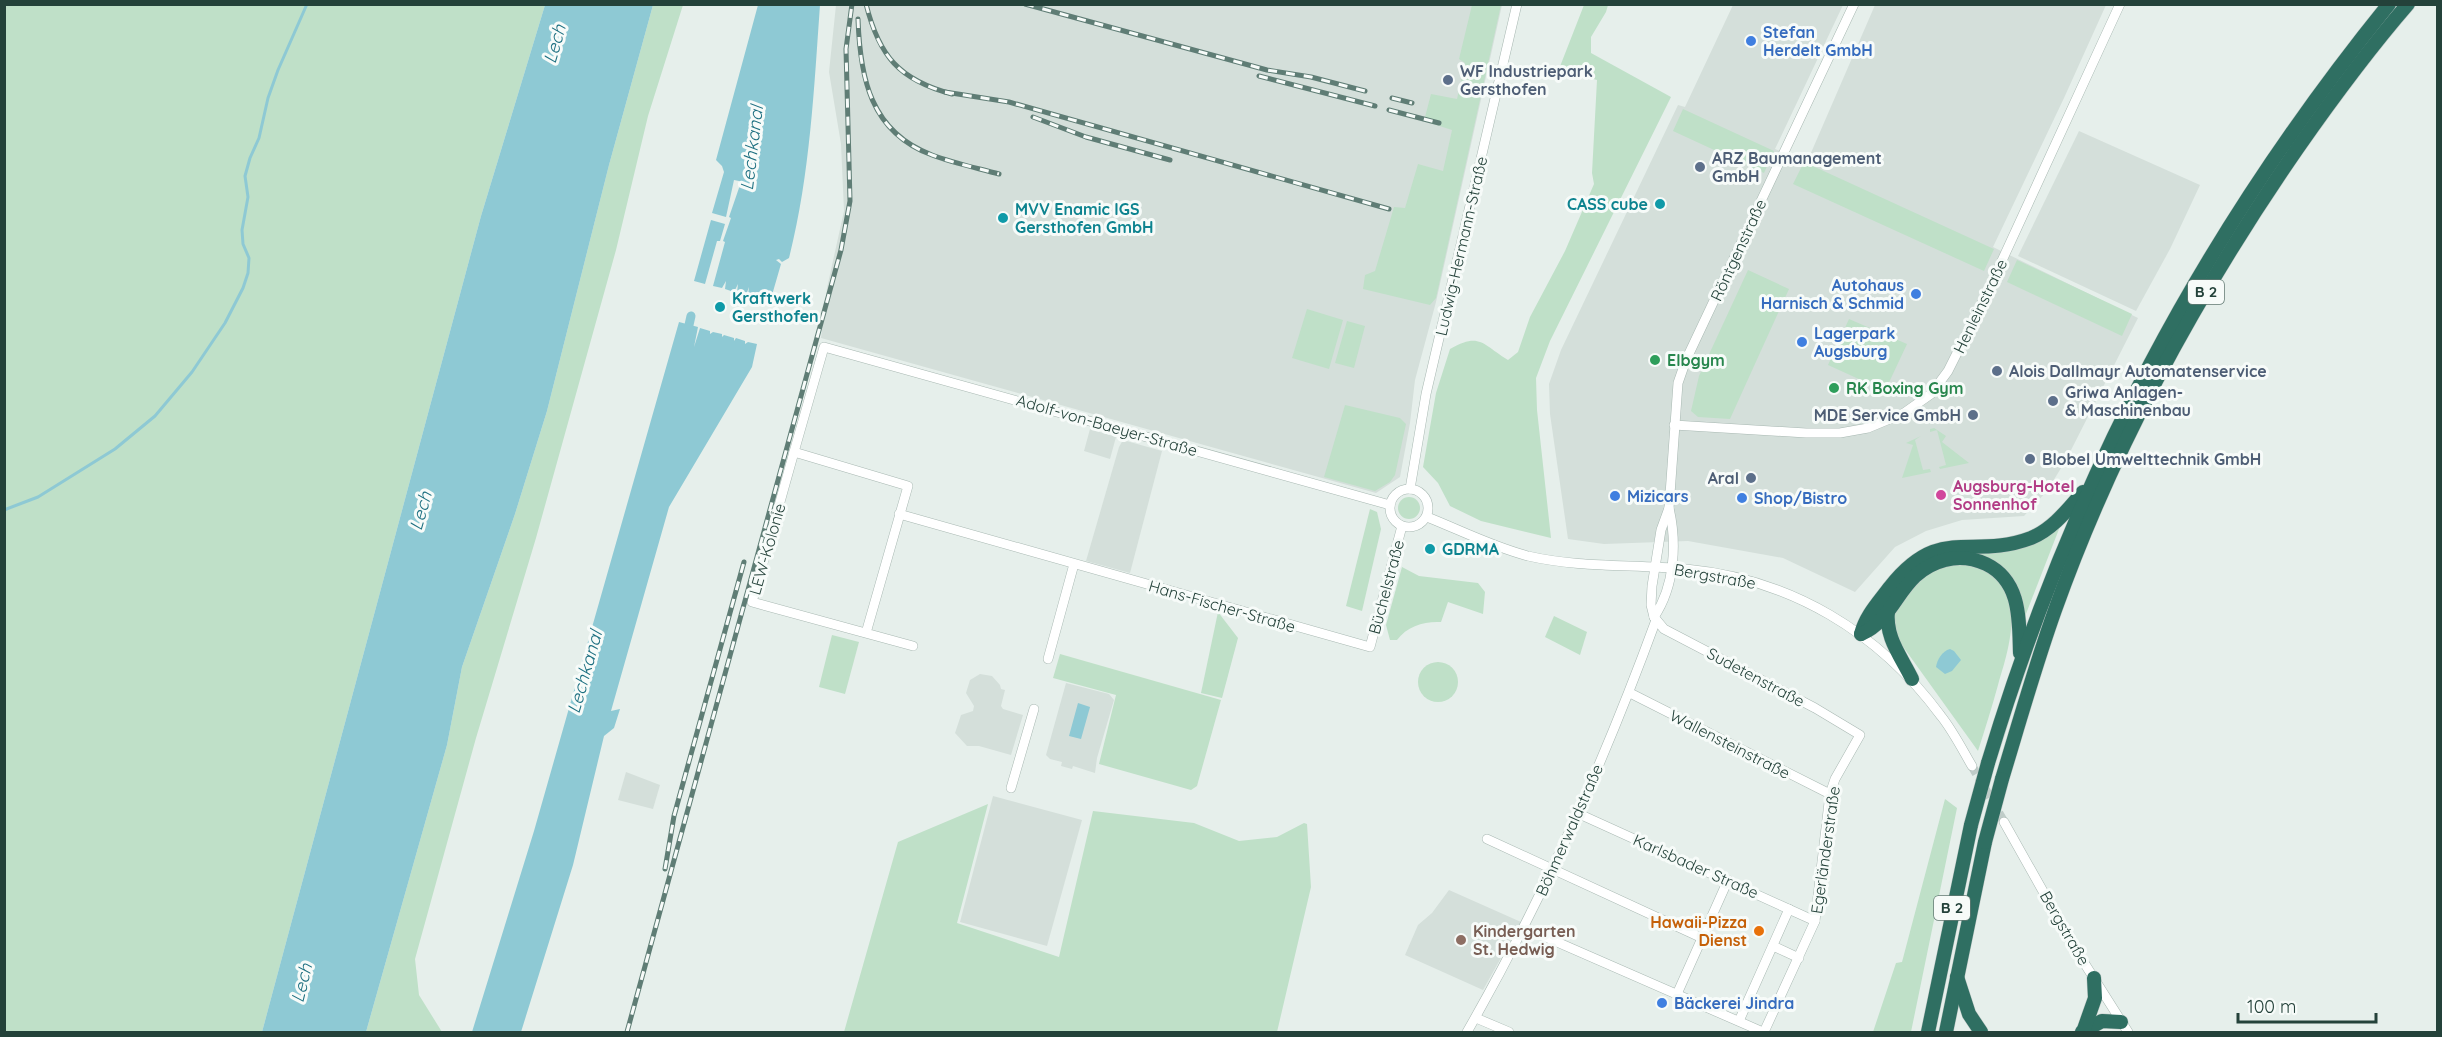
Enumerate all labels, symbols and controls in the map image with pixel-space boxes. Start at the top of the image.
water label: Lech [538,21,571,66]
place label: Stefan Herdelt GmbH [1763,22,1873,60]
marker: Stefan Herdelt GmbH [1744,34,1758,48]
place label: WF Industriepark Gersthofen [1460,61,1593,99]
marker: WF Industriepark Gersthofen [1441,73,1455,87]
water label: Lechkanal [735,102,768,192]
place label: ARZ Baumanagement GmbH [1712,148,1882,186]
street label: Ludwig-Hermann-Straße [1431,154,1491,338]
marker: ARZ Baumanagement GmbH [1693,160,1707,174]
place label: CASS cube [1567,194,1648,214]
street label: Röntgenstraße [1706,196,1770,304]
marker: CASS cube [1653,197,1667,211]
place label: MVV Enamic IGS Gersthofen GmbH [1015,199,1154,237]
marker: MVV Enamic IGS Gersthofen GmbH [996,211,1010,225]
street label: Henleinstraße [1949,256,2011,356]
place label: Autohaus Harnisch & Schmid [1761,275,1904,313]
road number: B 2 [2188,280,2224,304]
marker: Autohaus Harnisch & Schmid [1909,287,1923,301]
place label: Kraftwerk Gersthofen [732,288,819,326]
marker: Kraftwerk Gersthofen [713,300,727,314]
place label: Lagerpark Augsburg [1814,323,1895,361]
marker: Lagerpark Augsburg [1795,335,1809,349]
place label: Elbgym [1667,350,1725,370]
marker: Elbgym [1648,353,1662,367]
place label: Alois Dallmayr Automatenservice [2009,361,2267,381]
marker: Alois Dallmayr Automatenservice [1990,364,2004,378]
place label: RK Boxing Gym [1846,378,1963,398]
marker: RK Boxing Gym [1827,381,1841,395]
place label: Griwa Anlagen- & Maschinenbau [2065,382,2191,420]
street label: Adolf-von-Baeyer-Straße [1014,390,1200,460]
marker: Griwa Anlagen- & Maschinenbau [2046,394,2060,408]
place label: MDE Service GmbH [1814,405,1961,425]
marker: MDE Service GmbH [1966,408,1980,422]
place label: Blobel Umwelttechnik GmbH [2042,449,2261,469]
marker: Blobel Umwelttechnik GmbH [2023,452,2037,466]
place label: Aral [1708,468,1739,488]
marker: Aral [1744,471,1758,485]
place label: Augsburg-Hotel Sonnenhof [1953,476,2074,514]
place label: Mizicars [1627,486,1689,506]
water label: Lech [404,488,437,533]
place label: Shop/Bistro [1754,488,1847,508]
marker: Augsburg-Hotel Sonnenhof [1934,488,1948,502]
marker: Mizicars [1608,489,1622,503]
marker: Shop/Bistro [1735,491,1749,505]
street label: LEW-Kolonie [744,501,790,597]
street label: Büchelstraße [1364,538,1408,636]
place label: GDRMA [1442,539,1500,559]
marker: GDRMA [1423,542,1437,556]
street label: Bergstraße [1673,559,1757,593]
street label: Hans-Fischer-Straße [1146,575,1298,637]
water label: Lechkanal [562,626,608,716]
street label: Sudetenstraße [1704,643,1808,711]
street label: Wallensteinstraße [1666,705,1794,783]
street label: Böhmerwaldstraße [1531,761,1607,899]
street label: Egerländerstraße [1806,785,1844,915]
street label: Karlsbader Straße [1630,829,1762,903]
street label: Bergstraße [2036,887,2094,969]
road number: B 2 [1934,896,1970,920]
place label: Hawaii-Pizza Dienst [1650,912,1747,950]
place label: Kindergarten St. Hedwig [1473,921,1576,959]
marker: Hawaii-Pizza Dienst [1752,924,1766,938]
marker: Kindergarten St. Hedwig [1454,933,1468,947]
water label: Lech [286,960,318,1005]
scale bar [2238,986,2376,1024]
place label: Bäckerei Jindra [1674,993,1794,1013]
text: 100 m [2247,995,2296,1018]
marker: Bäckerei Jindra [1655,996,1669,1010]

